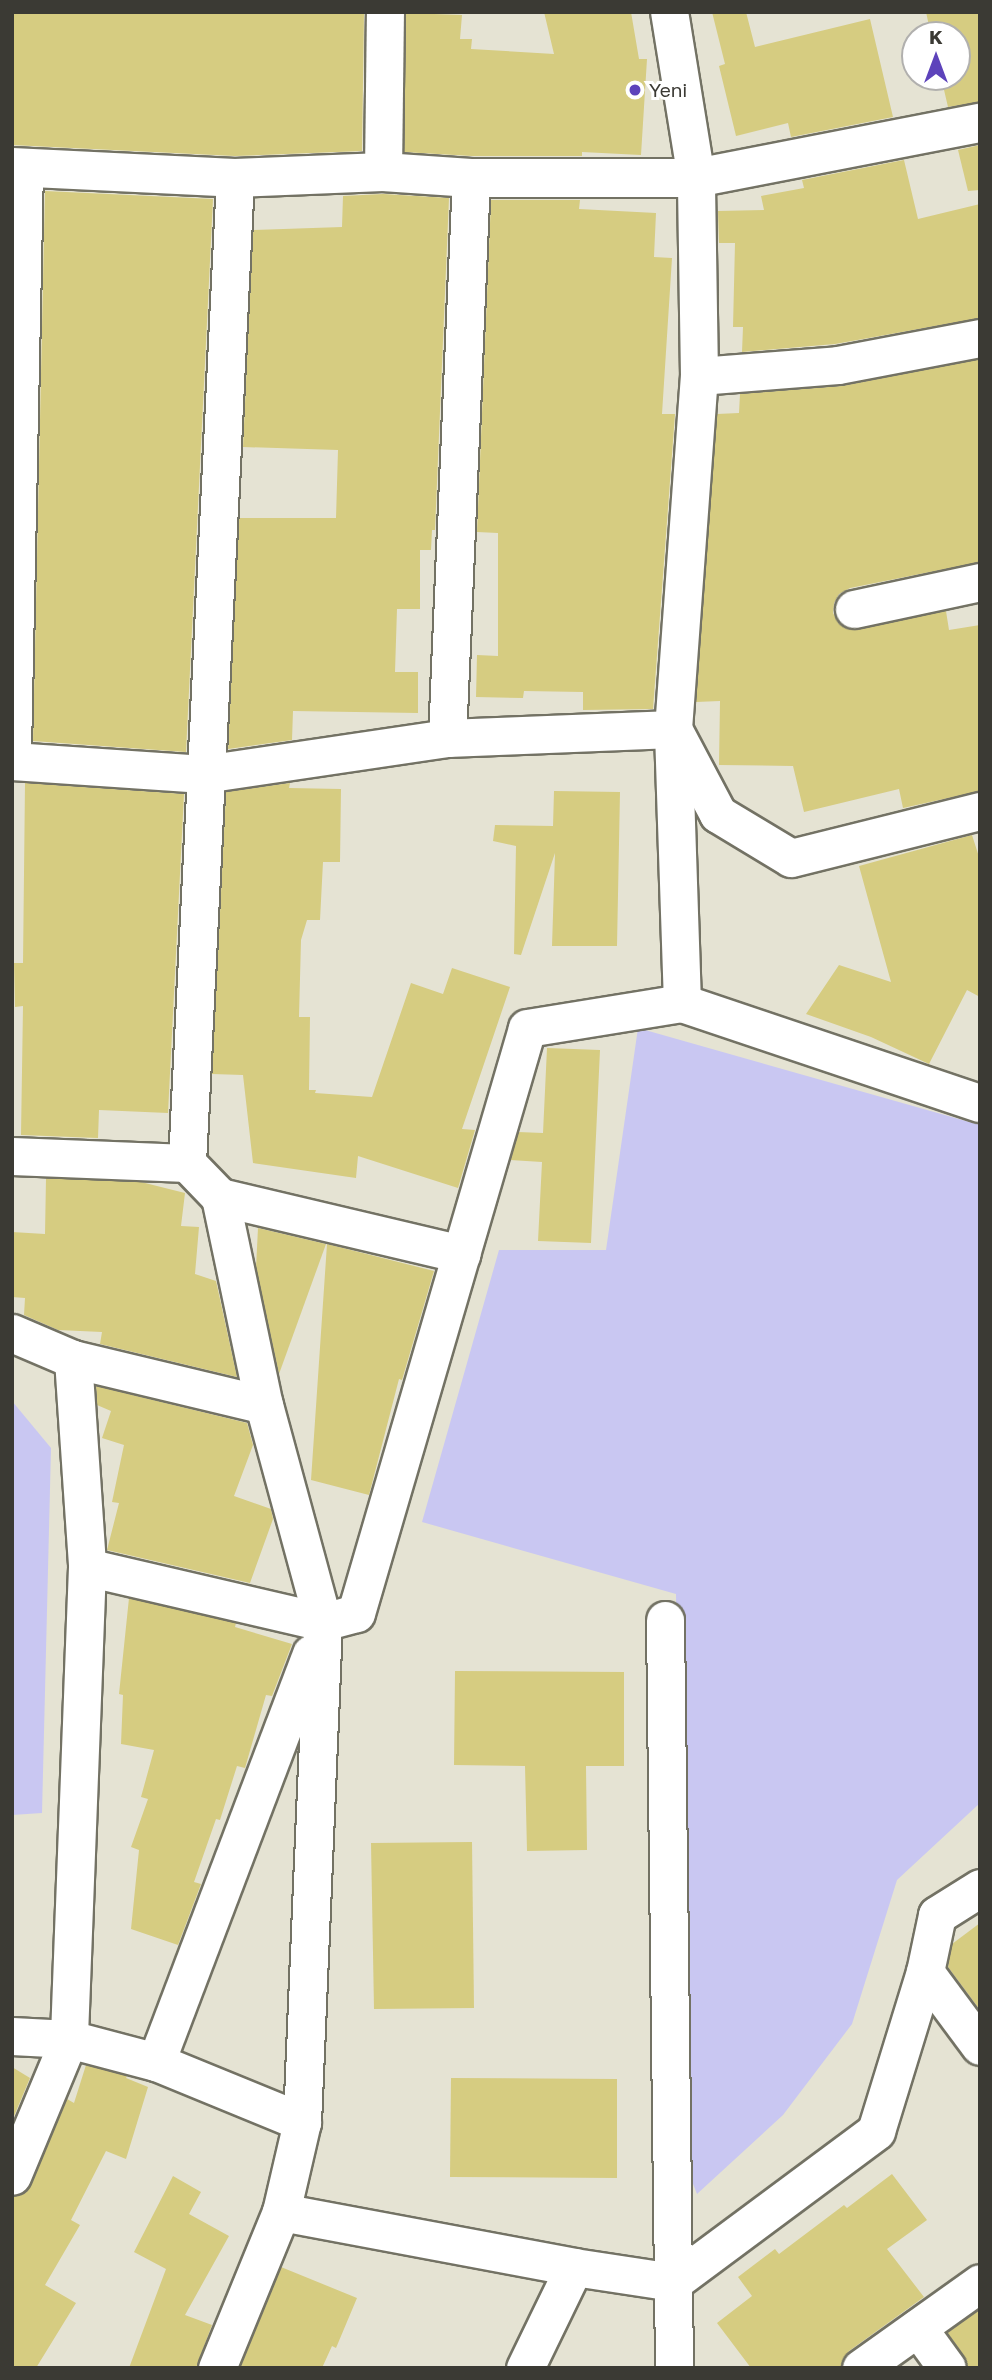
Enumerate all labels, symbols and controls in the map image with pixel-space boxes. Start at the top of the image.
north arrow [901,21,971,91]
text: K [929,25,943,48]
place label: Yeni [649,79,687,101]
marker: Yeni [627,82,643,98]

